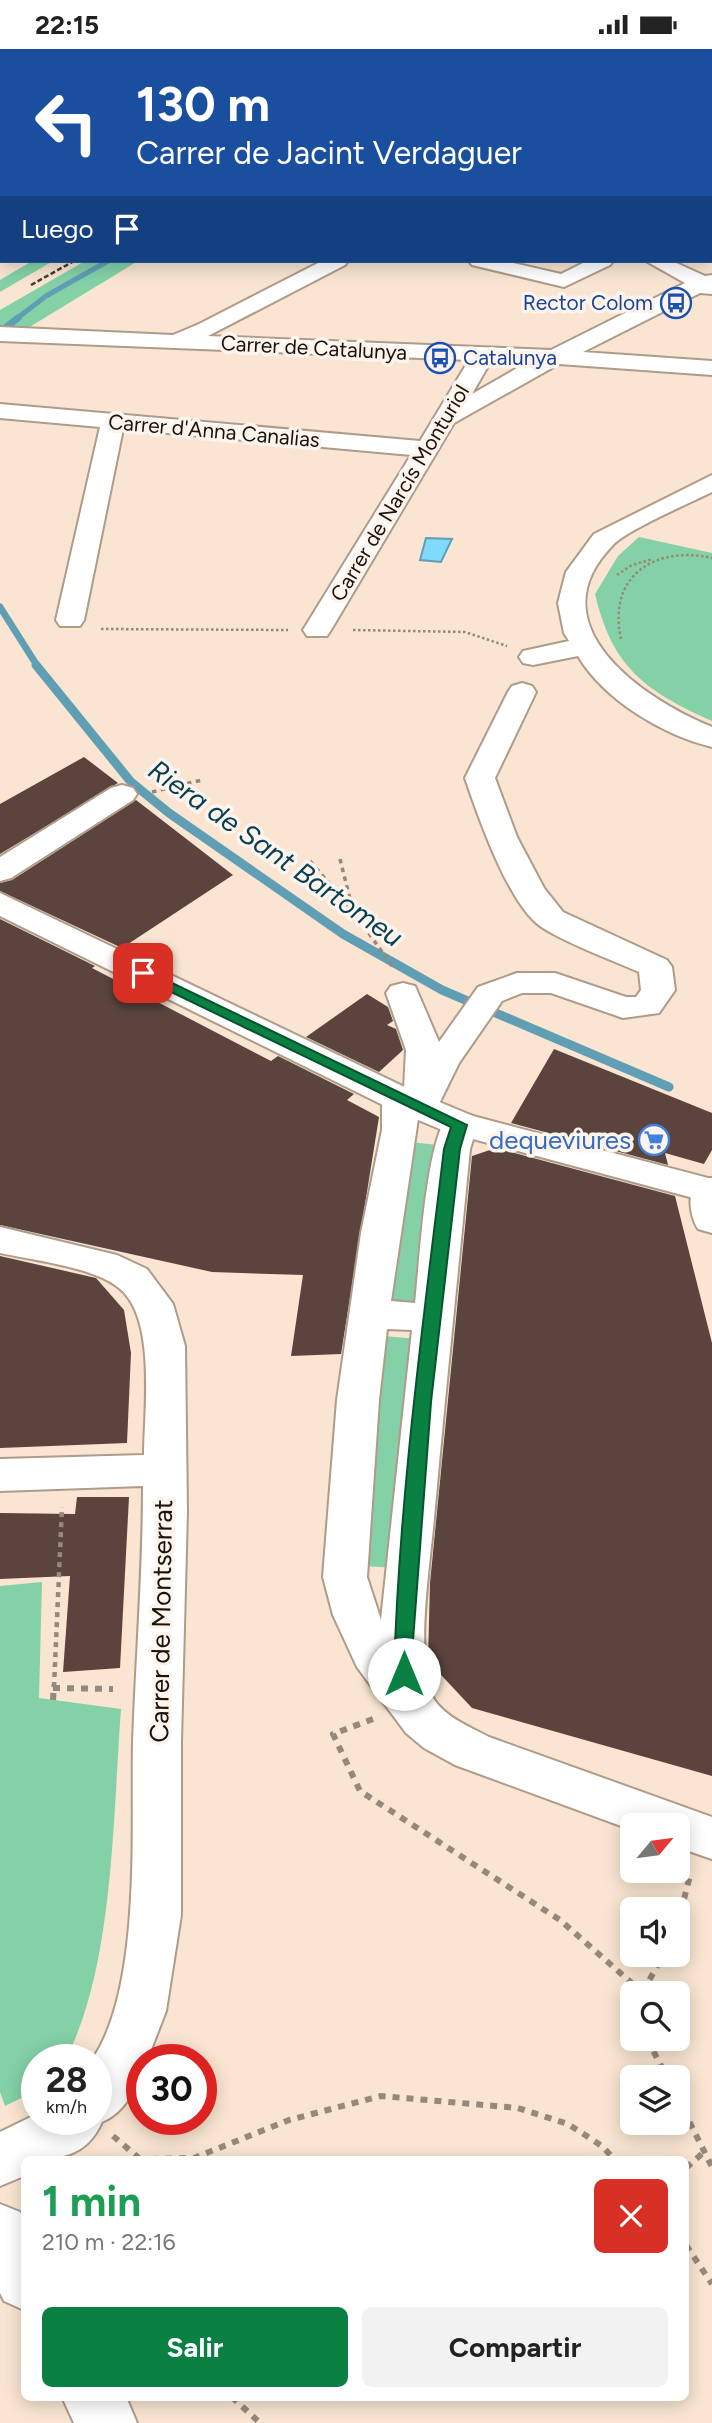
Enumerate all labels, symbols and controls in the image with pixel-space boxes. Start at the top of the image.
text: 22:15 [35,9,99,41]
text: 130 m [136,74,270,133]
icon: left [21,77,112,168]
text: Carrer de Jacint Verdaguer [136,134,522,172]
icon: arrive [108,210,146,248]
text: Luego [21,213,94,245]
bus stop icon: Rector Colom [659,286,693,320]
place label: Rector Colom [523,290,653,315]
street label: Carrer de Catalunya [220,330,408,365]
bus stop icon: Catalunya [423,341,457,375]
place label: Catalunya [463,345,557,370]
street label: Carrer de Narcís Monturiol [325,380,474,606]
street label: Carrer d'Anna Canalias [107,409,321,452]
water label: Riera de Sant Bartomeu [142,752,410,954]
pin [113,943,173,1003]
icon: arrive [124,954,162,992]
supermarket icon: dequeviures [637,1123,671,1157]
place label: dequeviures [489,1124,631,1156]
street label: Carrer de Montserrat [143,1499,179,1743]
position arrow [367,1637,441,1711]
north arrow [620,1813,690,1883]
map controls [620,1813,690,2135]
button: sound [620,1897,690,1967]
button: search [620,1981,690,2051]
speed limit sign: 30 [126,2044,217,2135]
text: 28 [46,2059,87,2101]
button: layers [620,2065,690,2135]
text: km/h [46,2096,87,2118]
text: 1 min [42,2176,141,2227]
button: close [594,2179,668,2253]
text: 210 m · 22:16 [42,2228,176,2256]
button: Salir [42,2307,348,2387]
button: Compartir [362,2307,668,2387]

